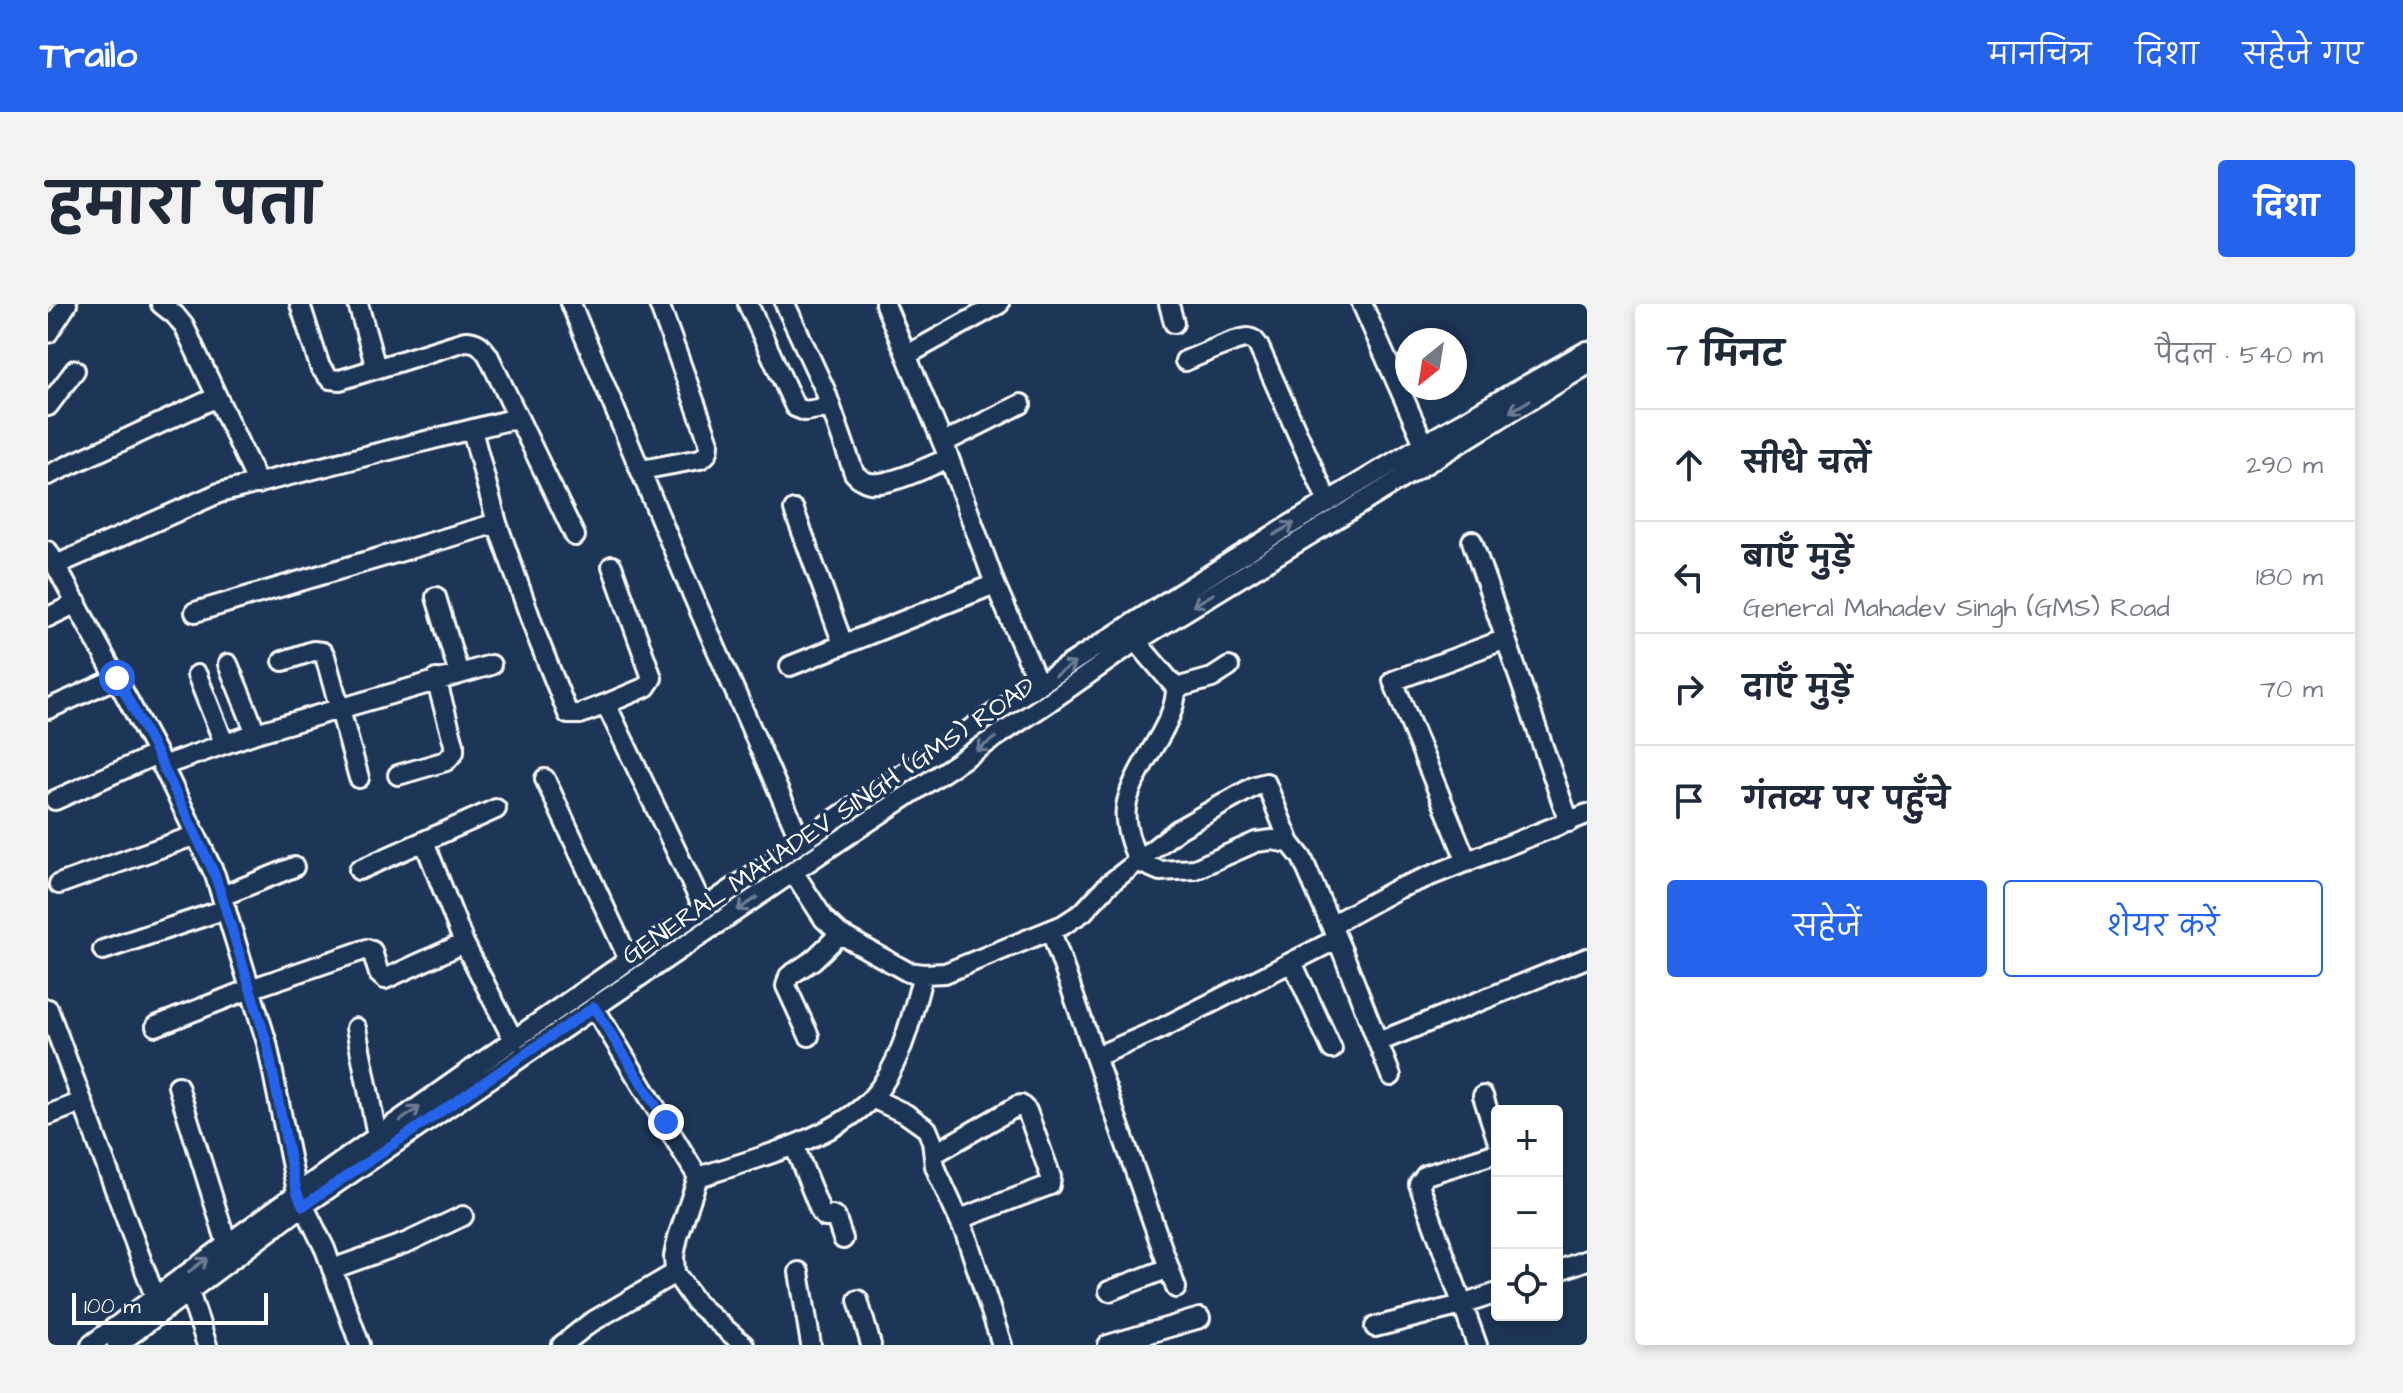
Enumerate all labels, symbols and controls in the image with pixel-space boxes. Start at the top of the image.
text: Trailo [40,30,137,82]
text: मानचित्र [1988,36,2091,75]
text: दिशा [2135,36,2199,75]
text: सहेजे गए [2243,36,2363,75]
button: दिशा [2218,160,2355,257]
text: हमारा पता [48,168,319,246]
north arrow [1395,328,1467,400]
text: 7 मिनट [1667,331,1784,379]
text: पैदल · 540 m [2155,337,2323,373]
one-way arrow [1509,398,1532,414]
icon: ahead [1667,443,1711,487]
text: सीधे चलें [1743,443,1870,485]
text: 290 m [2246,447,2323,483]
one-way arrow [1272,521,1295,537]
text: बाएँ मुड़ें [1743,537,1853,579]
icon: left [1667,555,1711,599]
text: 180 m [2256,559,2323,595]
text: General Mahadev Singh (GMS) Road [1743,590,2170,626]
one-way arrow [1192,592,1215,608]
route start [99,660,135,696]
one-way arrow [1053,660,1075,677]
icon: right [1667,667,1711,711]
text: दाएँ मुड़ें [1743,667,1852,709]
street label: GENERAL MAHADEV SINGH (GMS) ROAD [614,668,1043,973]
text: 70 m [2260,671,2323,707]
one-way arrow [976,735,998,752]
icon: arrive [1667,779,1711,823]
text: गंतव्य पर पहुँचे [1743,779,1949,821]
button: सहेजें [1667,880,1987,977]
button: शेयर करें [2003,880,2323,977]
one-way arrow [737,896,759,913]
route end [648,1104,684,1140]
map controls [1491,1105,1563,1321]
button: + [1491,1105,1563,1177]
one-way arrow [398,1106,420,1122]
button: − [1491,1177,1563,1249]
button: locate [1491,1249,1563,1321]
one-way arrow [187,1256,208,1273]
scale bar [72,1289,268,1325]
text: 100 m [84,1291,141,1322]

